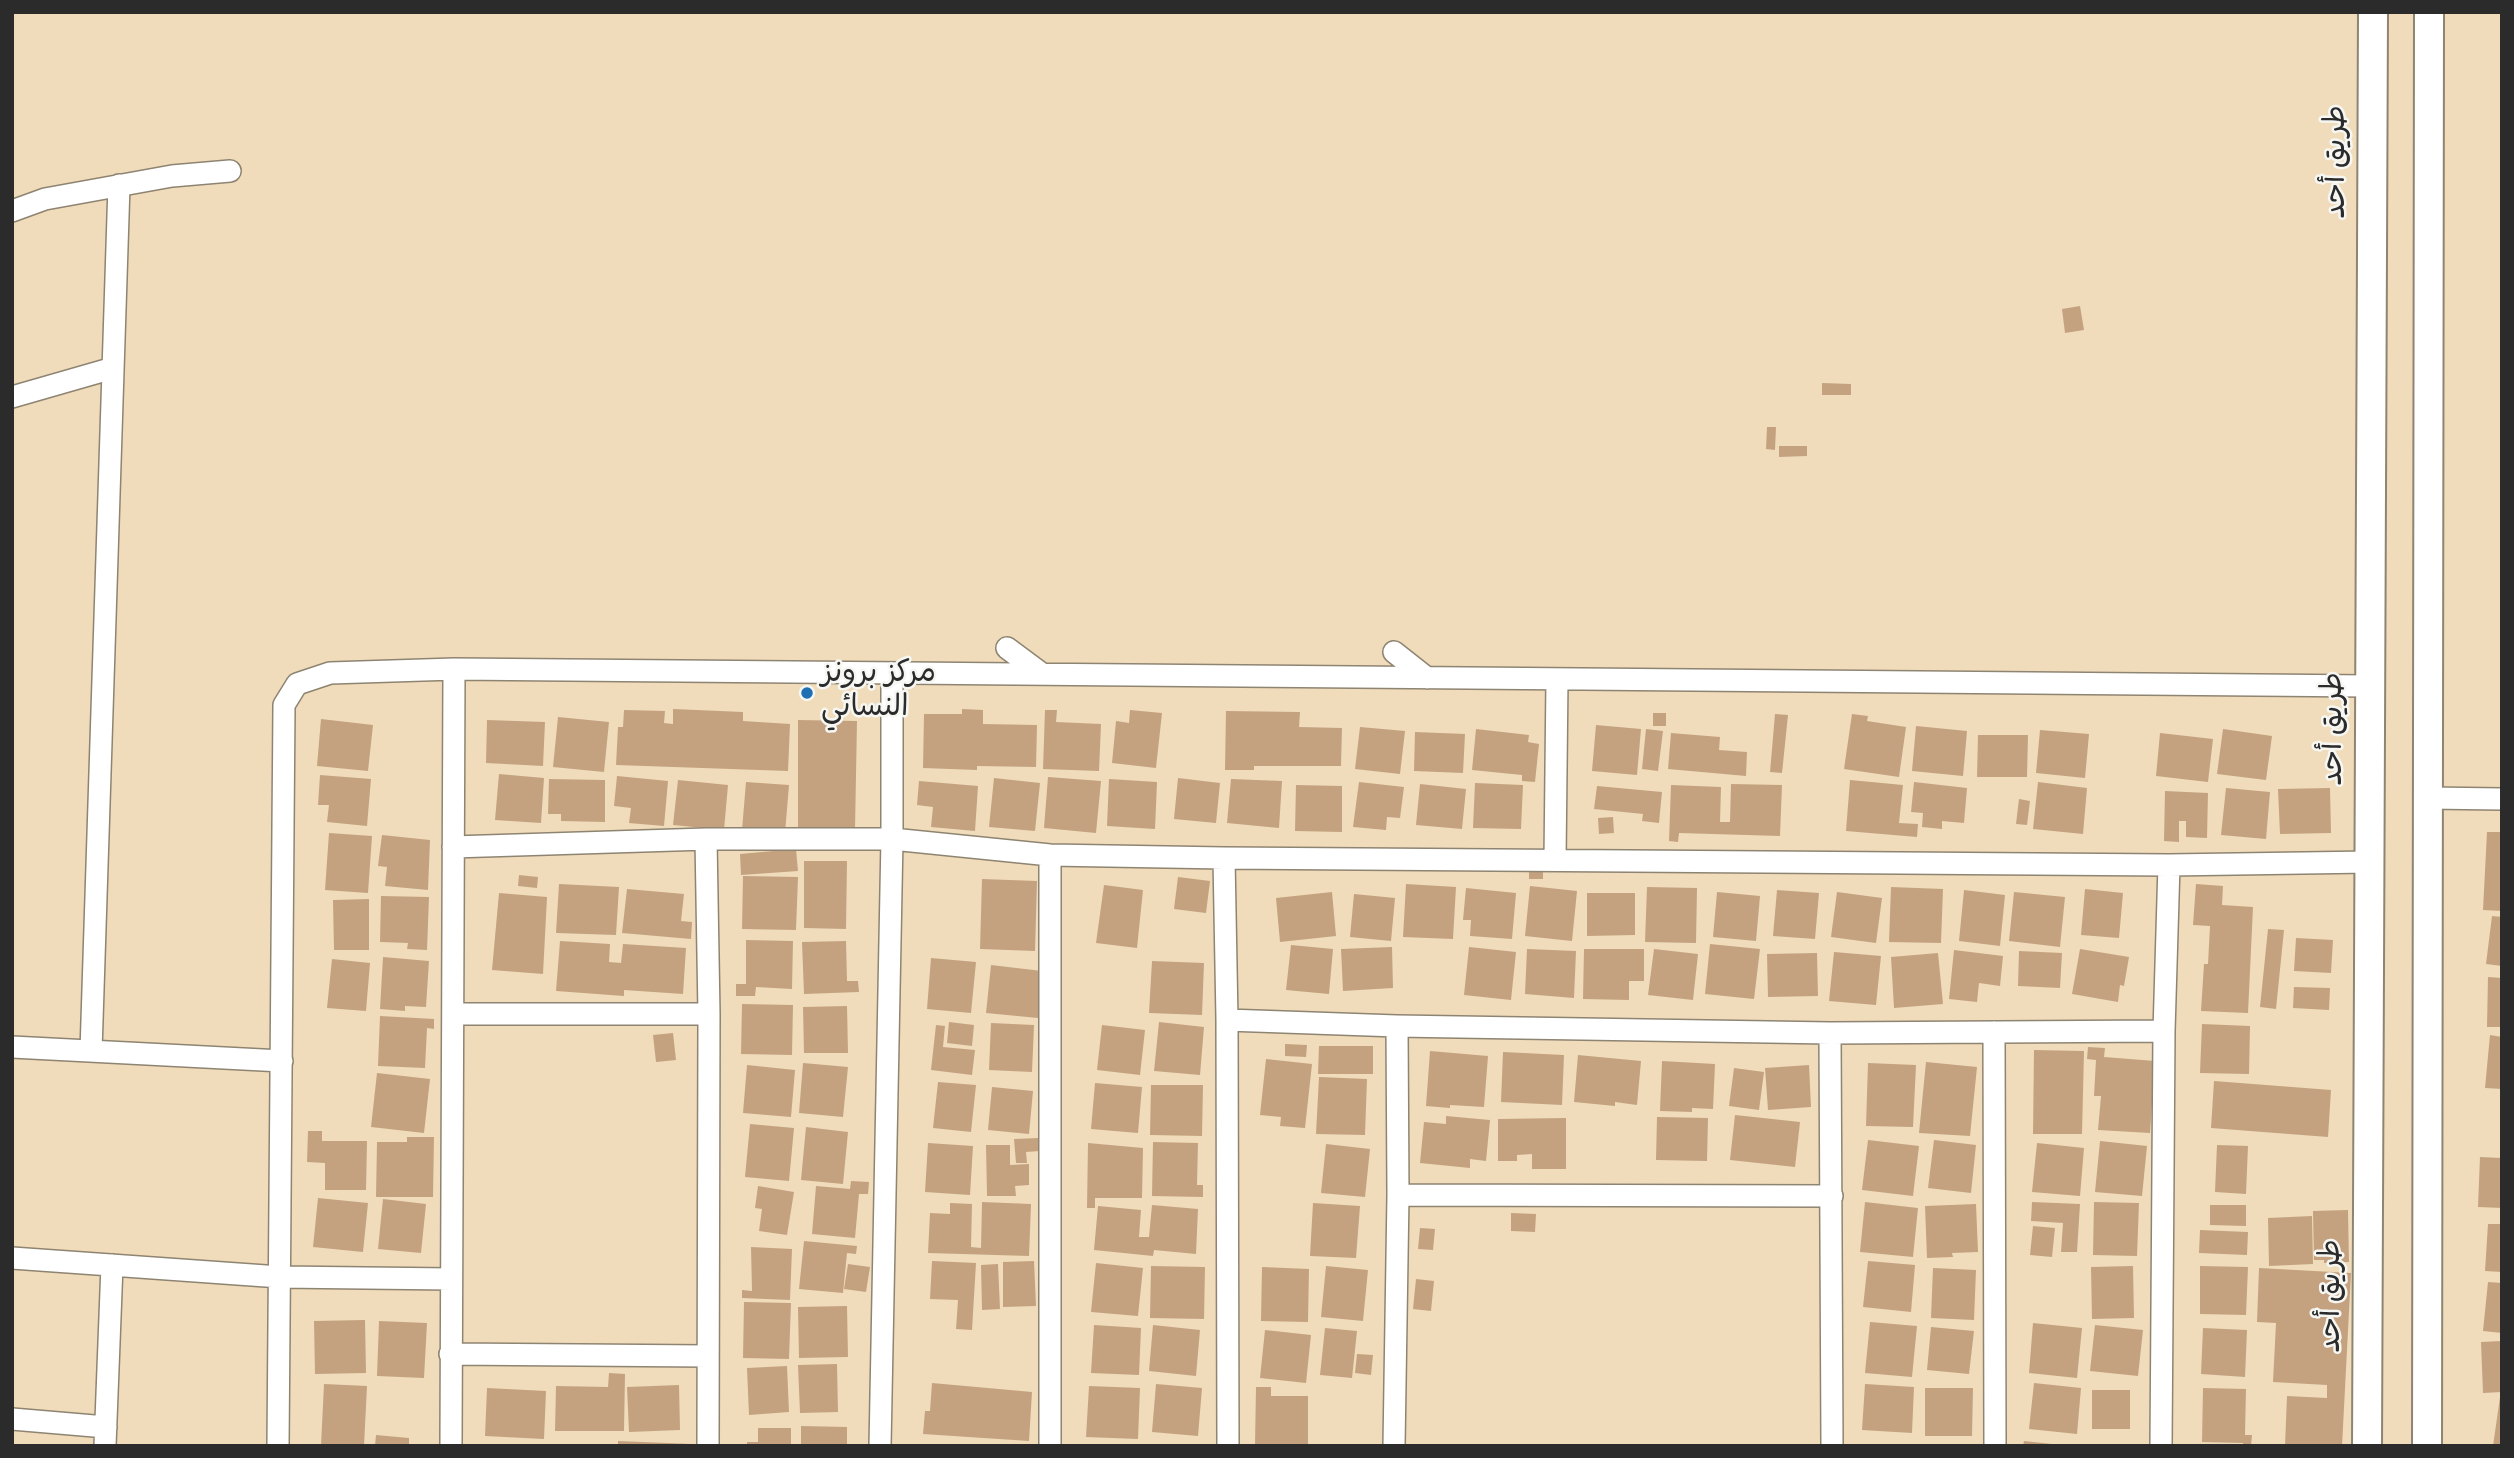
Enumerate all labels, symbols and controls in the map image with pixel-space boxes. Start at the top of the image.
street label: طريق أحد [2321,105,2357,219]
place label: مركز برونز النسائي [821,658,936,728]
street label: طريق أحد [2318,672,2354,786]
marker: مركز برونز النسائي [799,685,815,701]
street label: طريق أحد [2316,1239,2352,1353]

